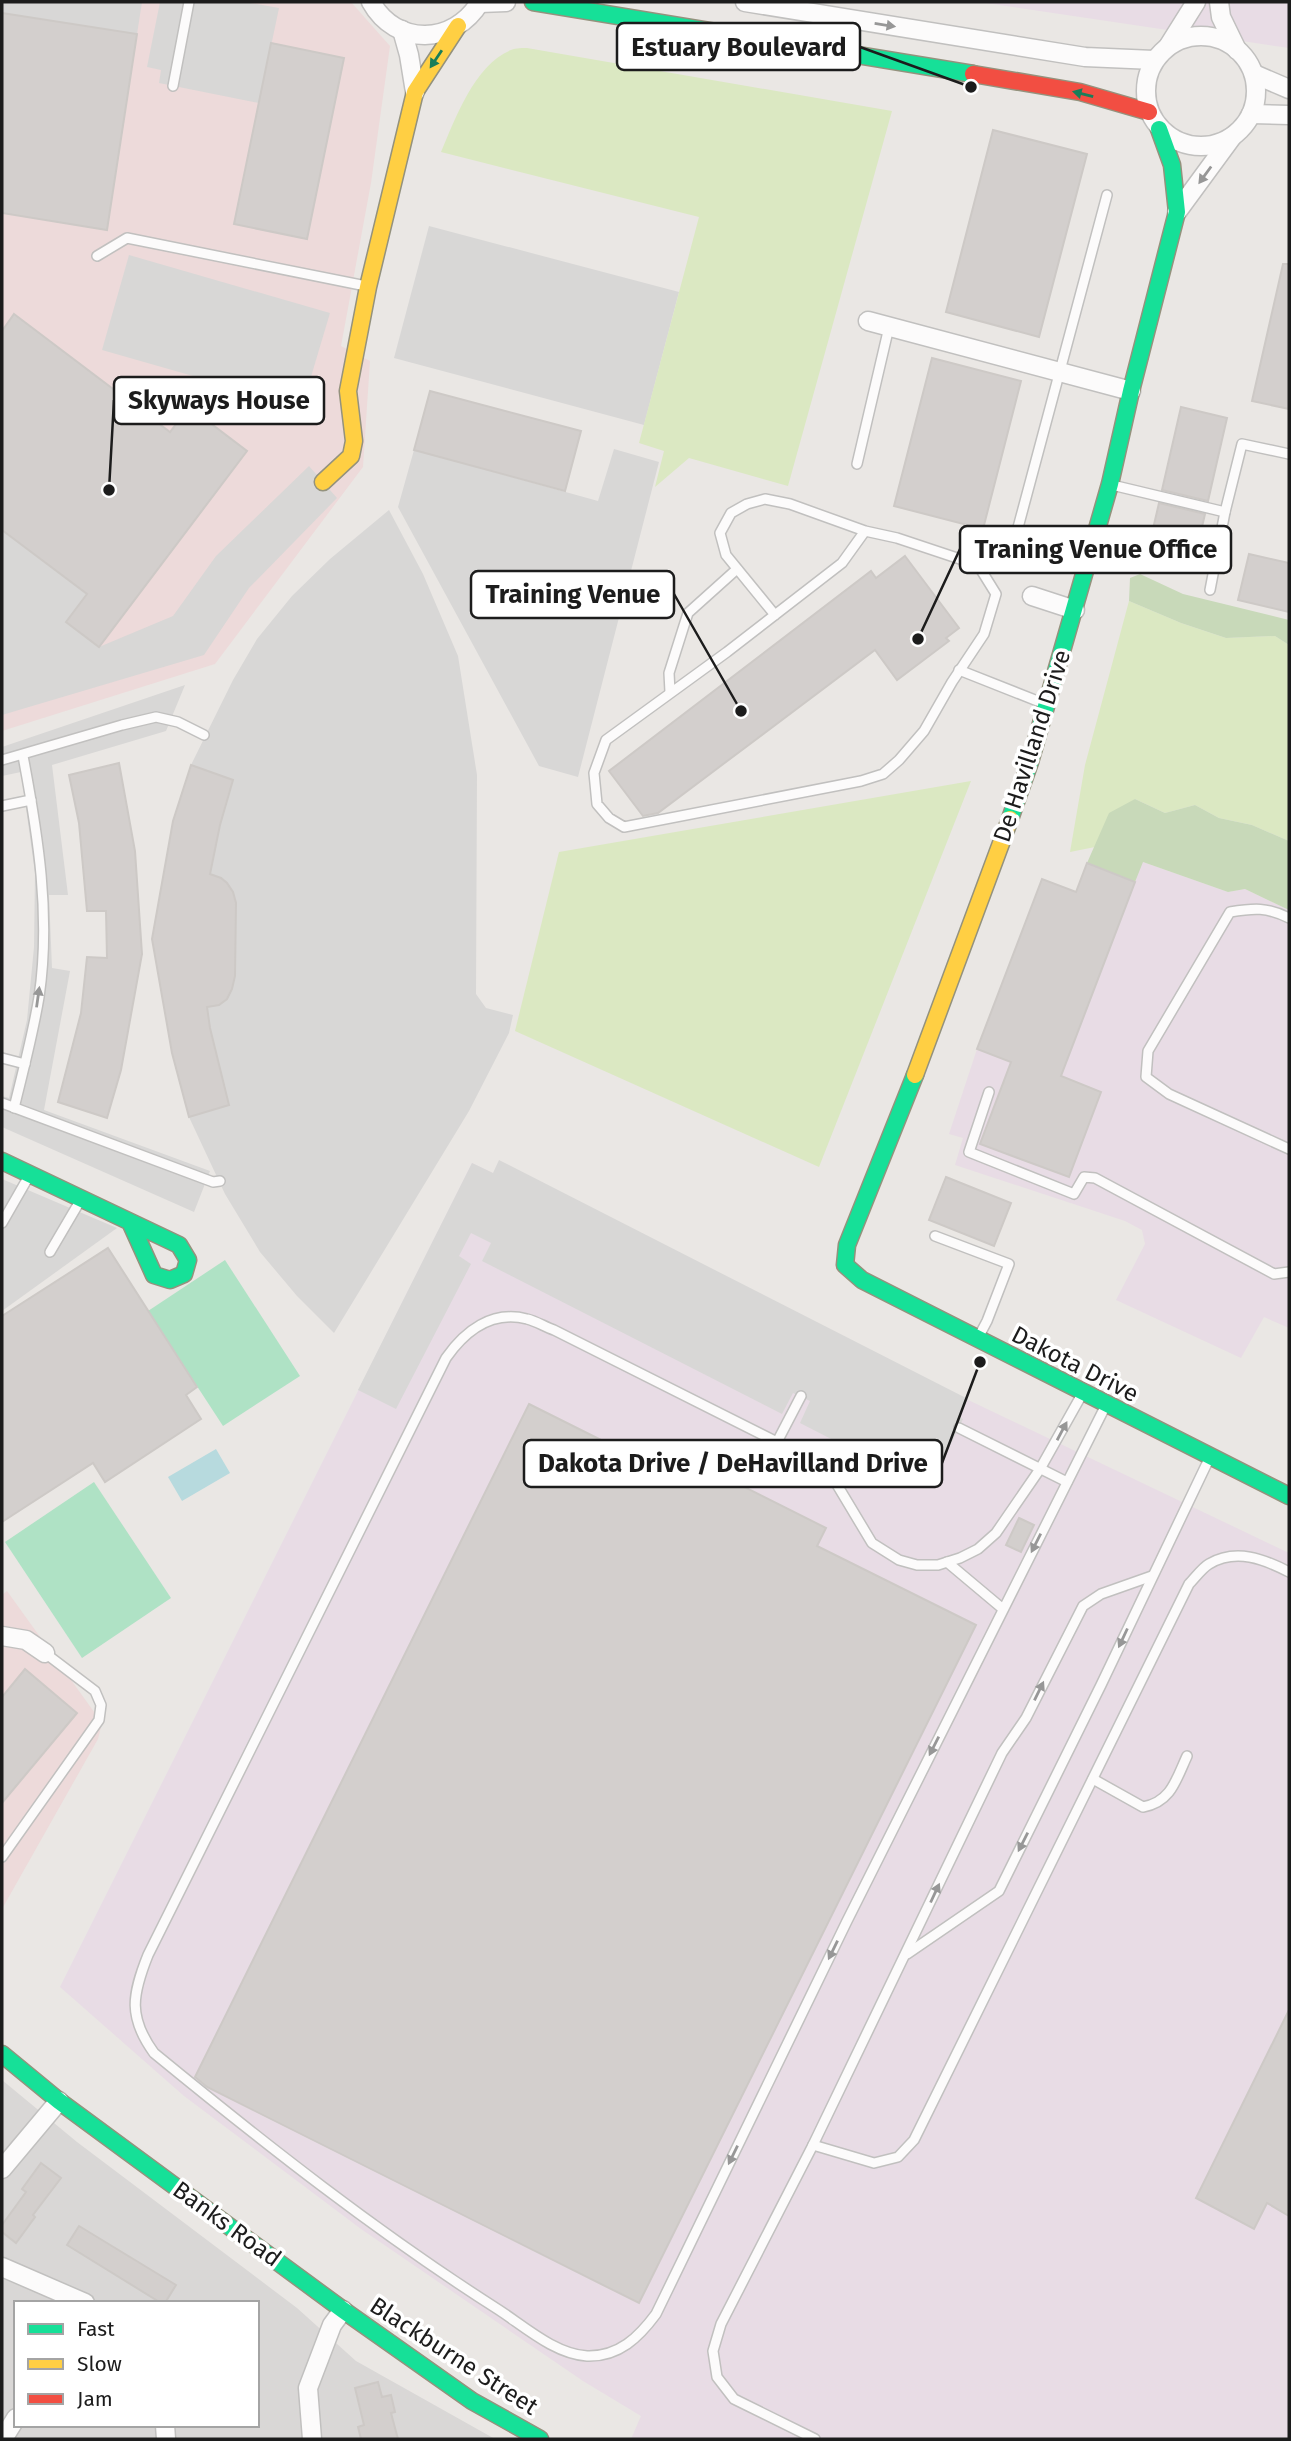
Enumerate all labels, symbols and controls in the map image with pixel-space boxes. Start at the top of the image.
one-way arrow [874,20,896,31]
callout: Estuary Boulevard [617,23,860,70]
text: Estuary Boulevard [631,32,847,63]
one-way arrow [429,50,443,68]
one-way arrow [1072,88,1094,99]
one-way arrow [1198,166,1212,184]
callout: Skyways House [114,377,324,424]
text: Skyways House [128,385,310,416]
callout: Traning Venue Office [960,526,1231,573]
text: Traning Venue Office [975,534,1217,565]
callout: Training Venue [471,571,674,618]
text: Training Venue [486,579,660,610]
street label: De Havilland Drive [988,646,1076,846]
one-way arrow [33,986,44,1008]
street label: Dakota Drive [1007,1320,1143,1408]
one-way arrow [1056,1422,1068,1441]
callout: Dakota Drive / DeHavilland Drive [524,1440,942,1487]
text: Dakota Drive / DeHavilland Drive [538,1448,928,1479]
one-way arrow [1031,1533,1042,1553]
one-way arrow [1117,1627,1128,1648]
one-way arrow [1034,1681,1045,1701]
one-way arrow [929,1736,940,1756]
one-way arrow [1017,1832,1028,1852]
one-way arrow [930,1883,941,1903]
one-way arrow [827,1940,838,1960]
one-way arrow [728,2145,739,2165]
street label: Banks Road [167,2175,287,2273]
street label: Blackburne Street [365,2291,543,2421]
legend [14,2301,259,2427]
text: Fast [77,2316,115,2342]
text: Slow [77,2351,122,2377]
text: Jam [77,2386,113,2412]

